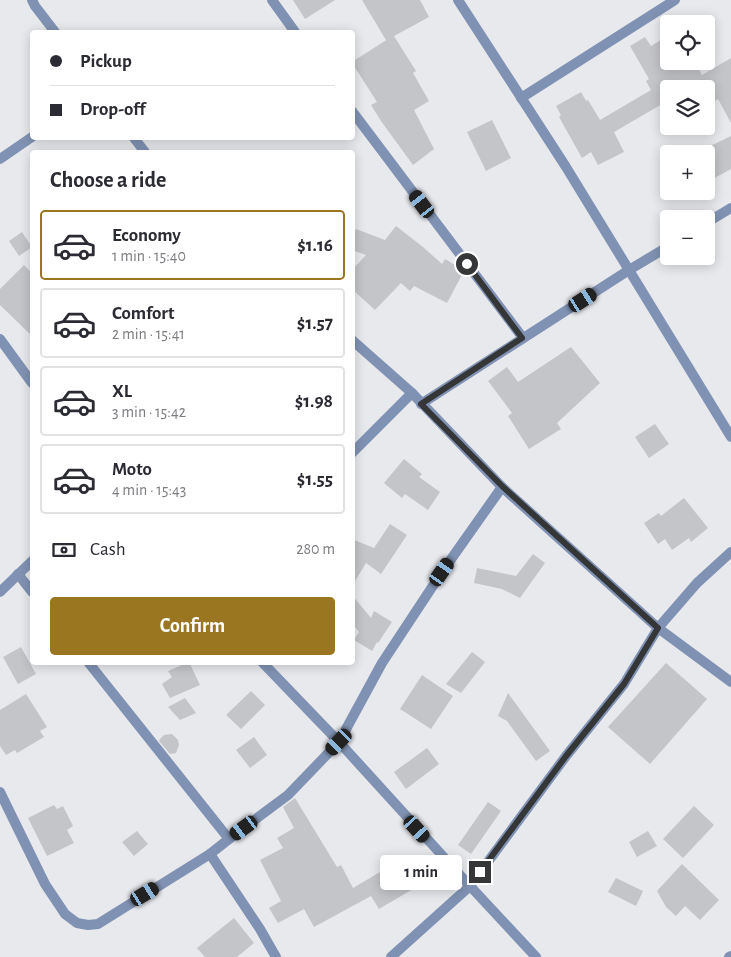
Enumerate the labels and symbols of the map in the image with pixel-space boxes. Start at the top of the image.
car [406,188,437,220]
route start [456,253,478,275]
car [566,286,599,314]
car [427,555,456,589]
car [323,726,354,758]
car [227,813,260,843]
car [401,813,432,845]
callout: 1 min [380,854,462,890]
route end [469,861,491,883]
car [128,880,161,908]

